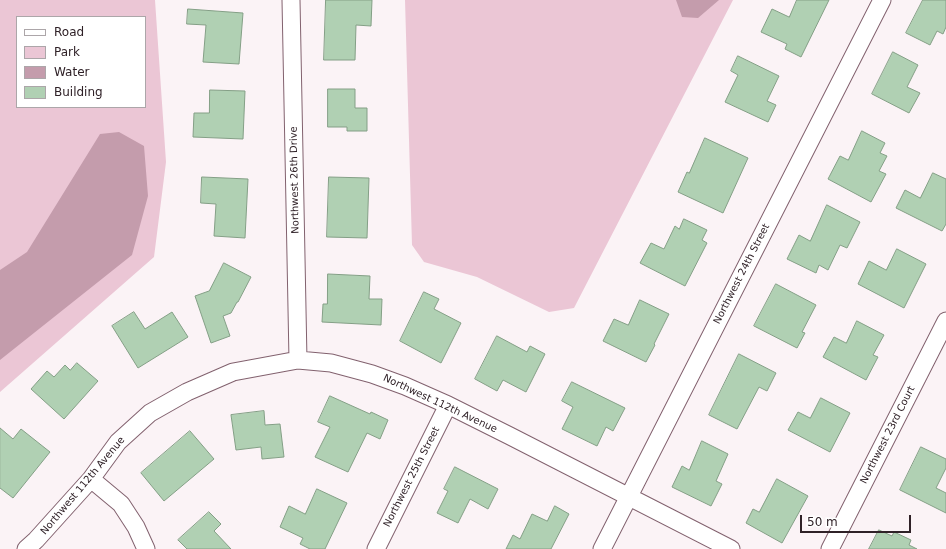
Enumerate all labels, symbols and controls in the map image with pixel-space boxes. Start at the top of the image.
legend [16,16,146,108]
text: Road [54,25,84,39]
text: Park [54,45,80,59]
text: Water [54,65,89,79]
text: Building [54,85,103,99]
street label: Northwest 26th Drive [288,126,302,234]
street label: Northwest 24th Street [711,222,773,326]
street label: Northwest 112th Avenue [381,372,499,436]
street label: Northwest 23rd Court [858,384,918,486]
street label: Northwest 25th Street [381,425,443,529]
street label: Northwest 112th Avenue [38,435,128,537]
scale bar [802,507,913,533]
text: 50 m [807,515,838,529]

